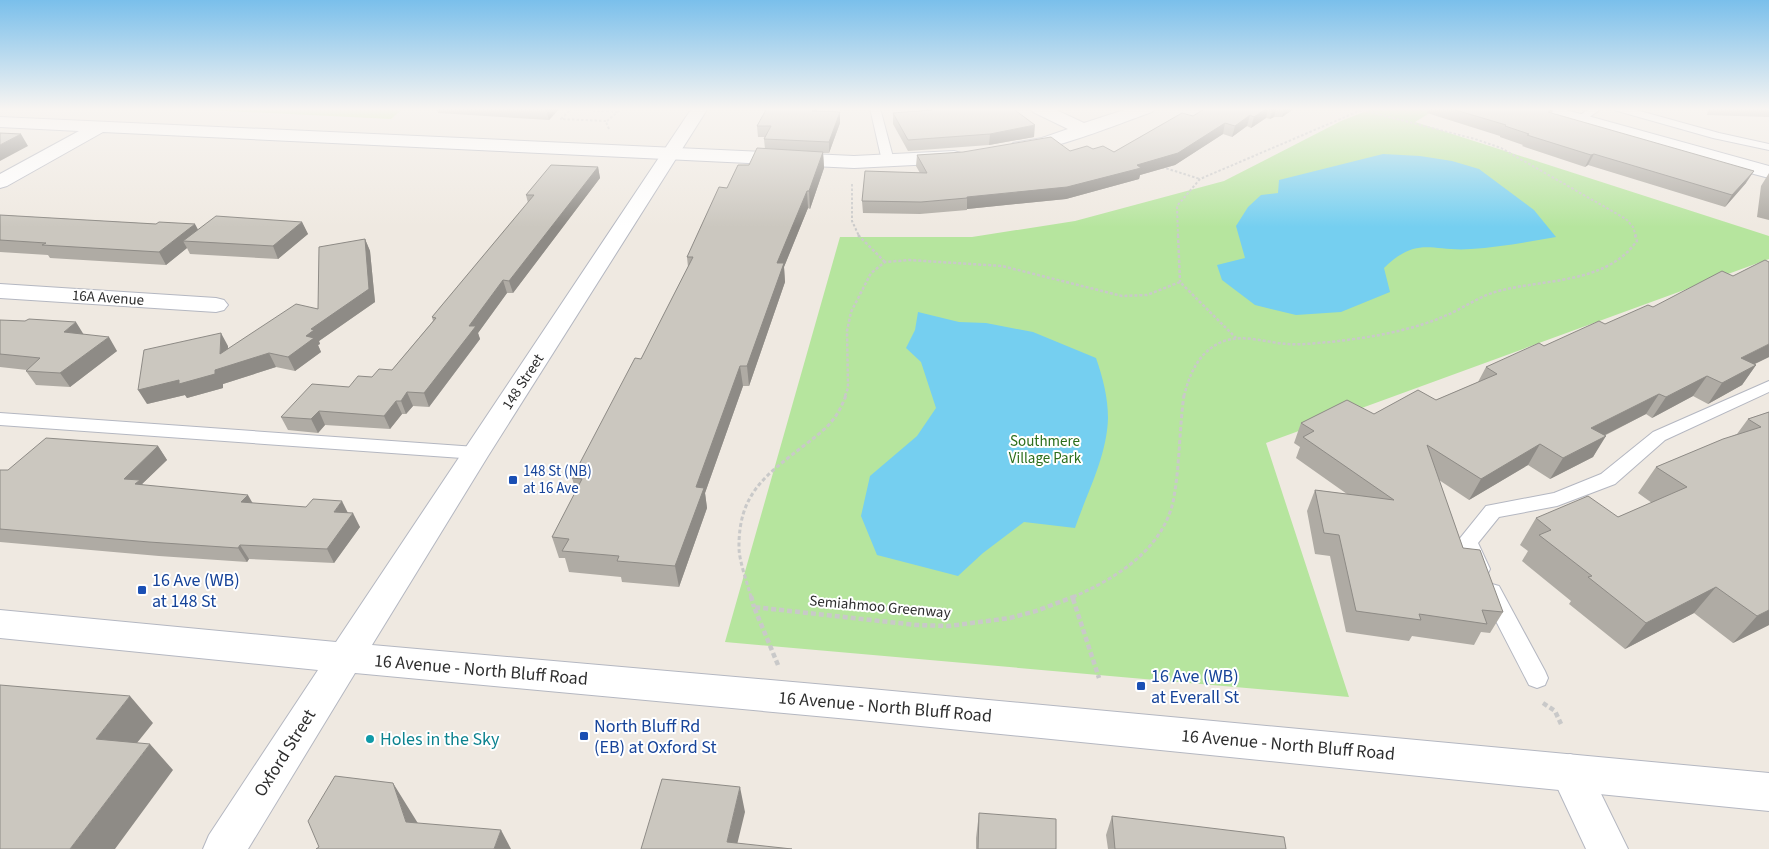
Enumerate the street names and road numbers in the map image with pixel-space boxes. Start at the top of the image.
street label: 16A Avenue [71,285,145,311]
street label: 148 Street [497,350,549,414]
street label: Semiahmoo Greenway [809,590,951,624]
street label: 16 Avenue - North Bluff Road [373,648,589,692]
street label: 16 Avenue - North Bluff Road [777,685,993,729]
street label: Oxford Street [248,704,322,802]
street label: 16 Avenue - North Bluff Road [1180,723,1396,767]

